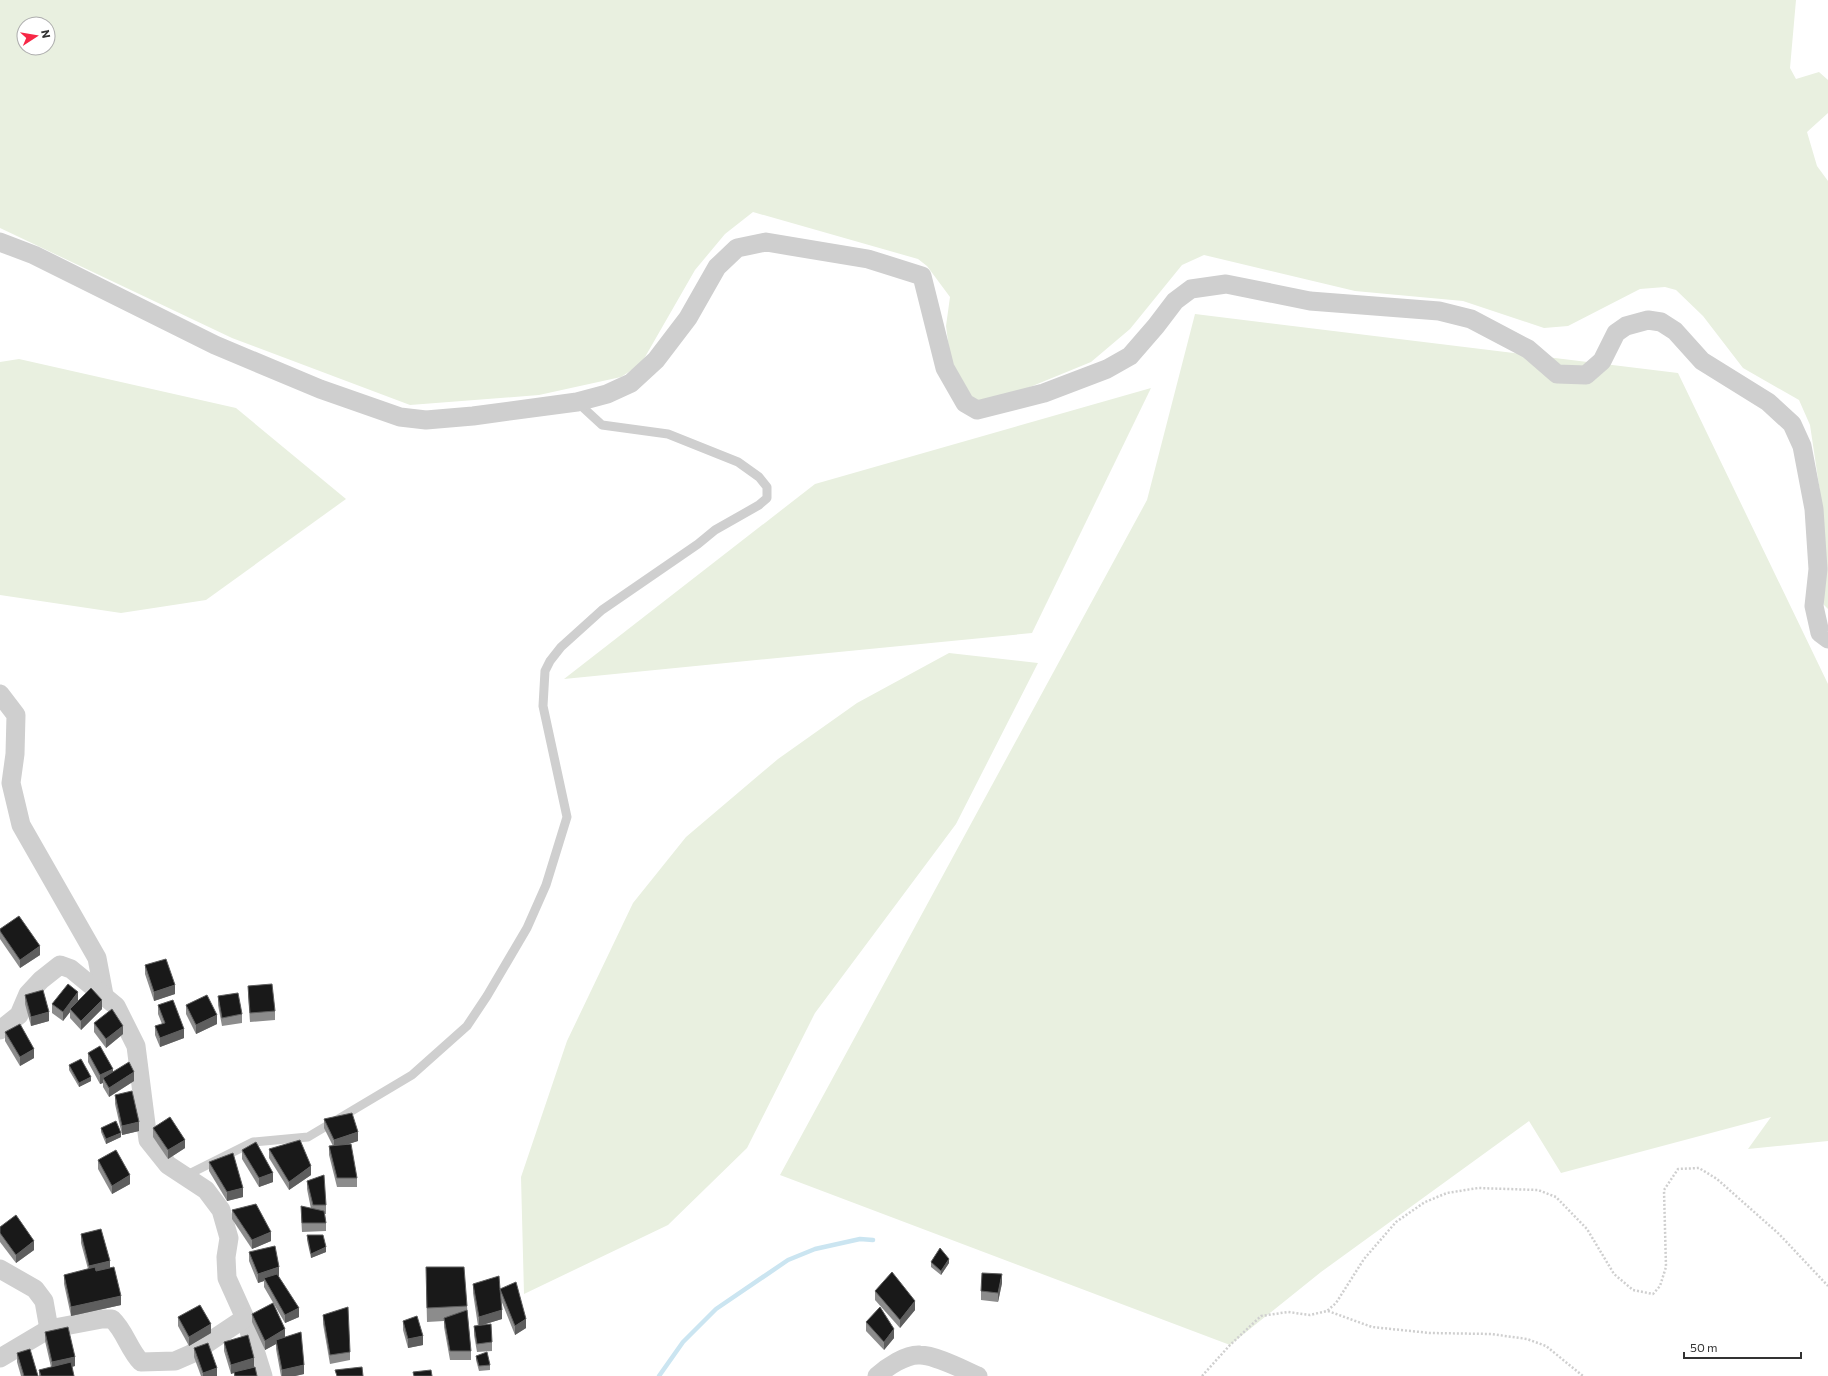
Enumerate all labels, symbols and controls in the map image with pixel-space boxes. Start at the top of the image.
north arrow [16,16,56,56]
text: N [39,28,53,39]
scale bar [1684,1334,1801,1360]
text: 50 m [1690,1340,1718,1354]

